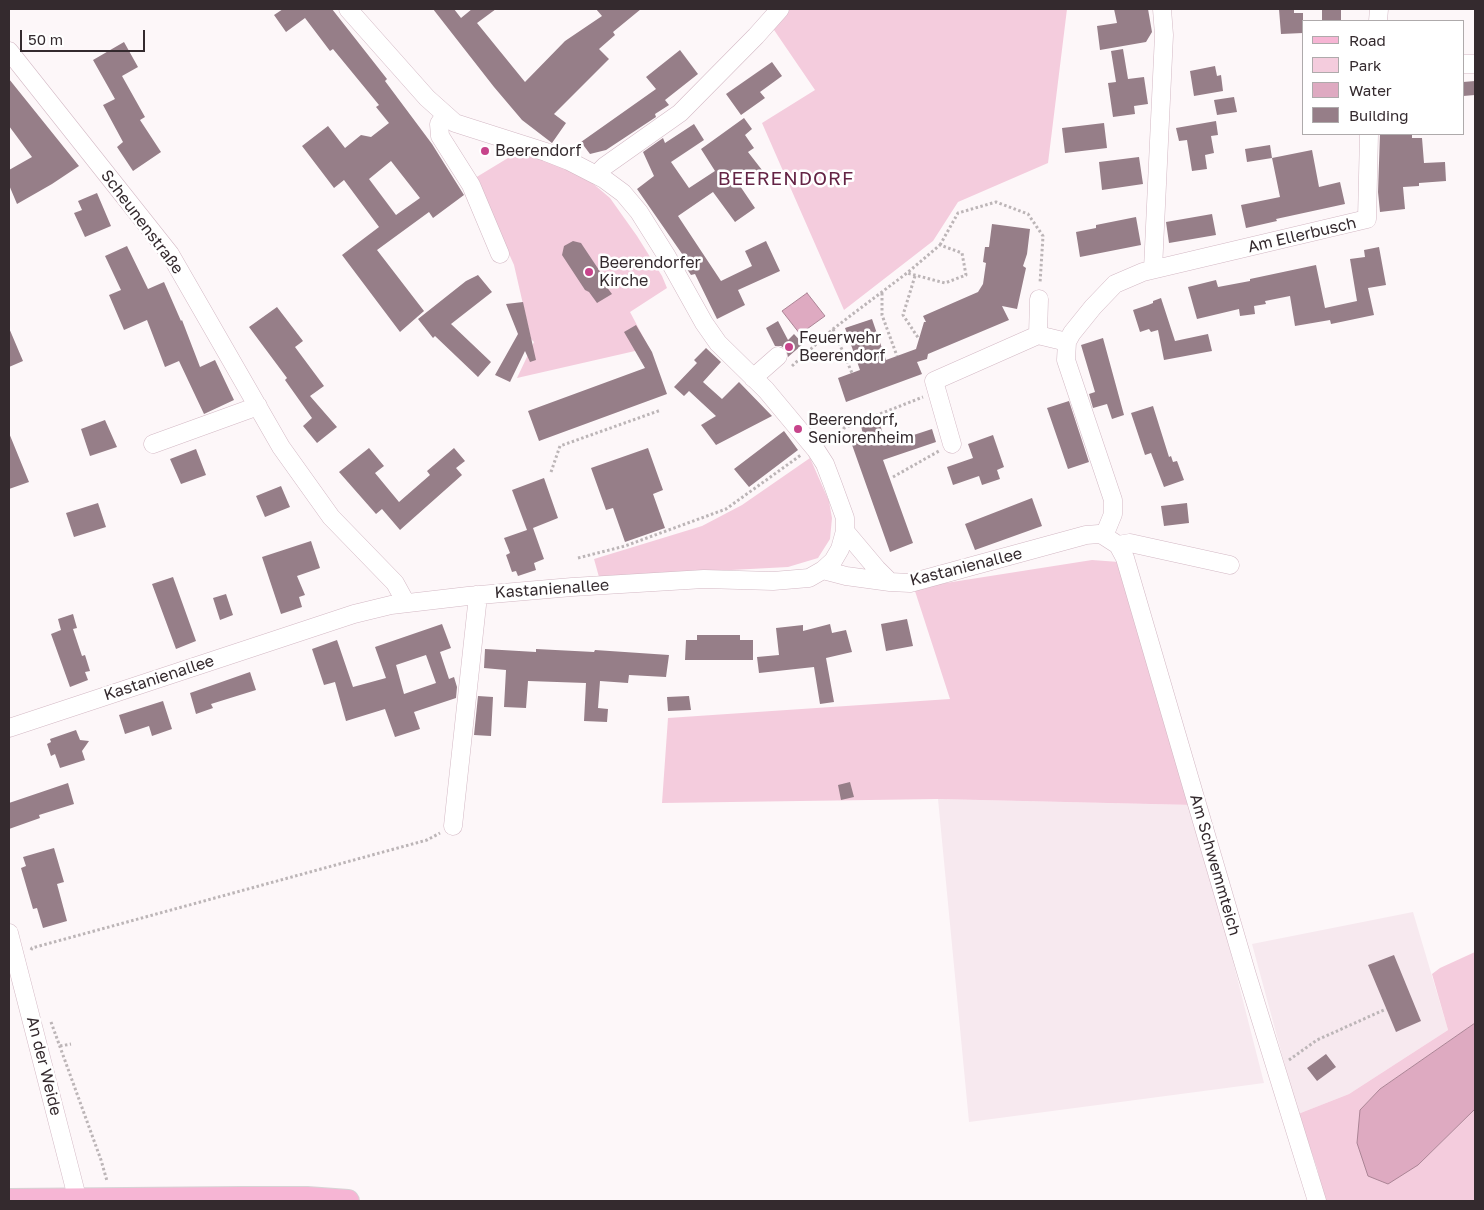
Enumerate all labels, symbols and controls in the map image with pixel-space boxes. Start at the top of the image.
scale bar [22,20,148,52]
legend [1302,20,1464,135]
text: 50 m [28,30,63,48]
text: Road [1349,31,1386,49]
text: Park [1349,56,1381,74]
text: Water [1349,81,1392,99]
text: Building [1349,106,1409,124]
place label: Beerendorf [495,141,581,161]
marker: Beerendorf [479,145,491,157]
street label: Scheunenstraße [97,166,187,278]
district label: BEERENDORF [717,168,855,190]
street label: Am Ellerbusch [1246,213,1358,257]
place label: Beerendorfer Kirche [599,253,701,291]
marker: Beerendorfer Kirche [583,266,595,278]
place label: Feuerwehr Beerendorf [799,328,885,366]
marker: Feuerwehr Beerendorf [783,341,795,353]
place label: Beerendorf, Seniorenheim [808,410,914,448]
marker: Beerendorf, Seniorenheim [792,423,804,435]
street label: Kastanienallee [908,544,1024,590]
street label: Kastanienallee [494,575,610,603]
street label: Kastanienallee [101,651,217,705]
street label: Am Schwemmteich [1186,792,1244,938]
street label: An der Weide [22,1015,66,1117]

